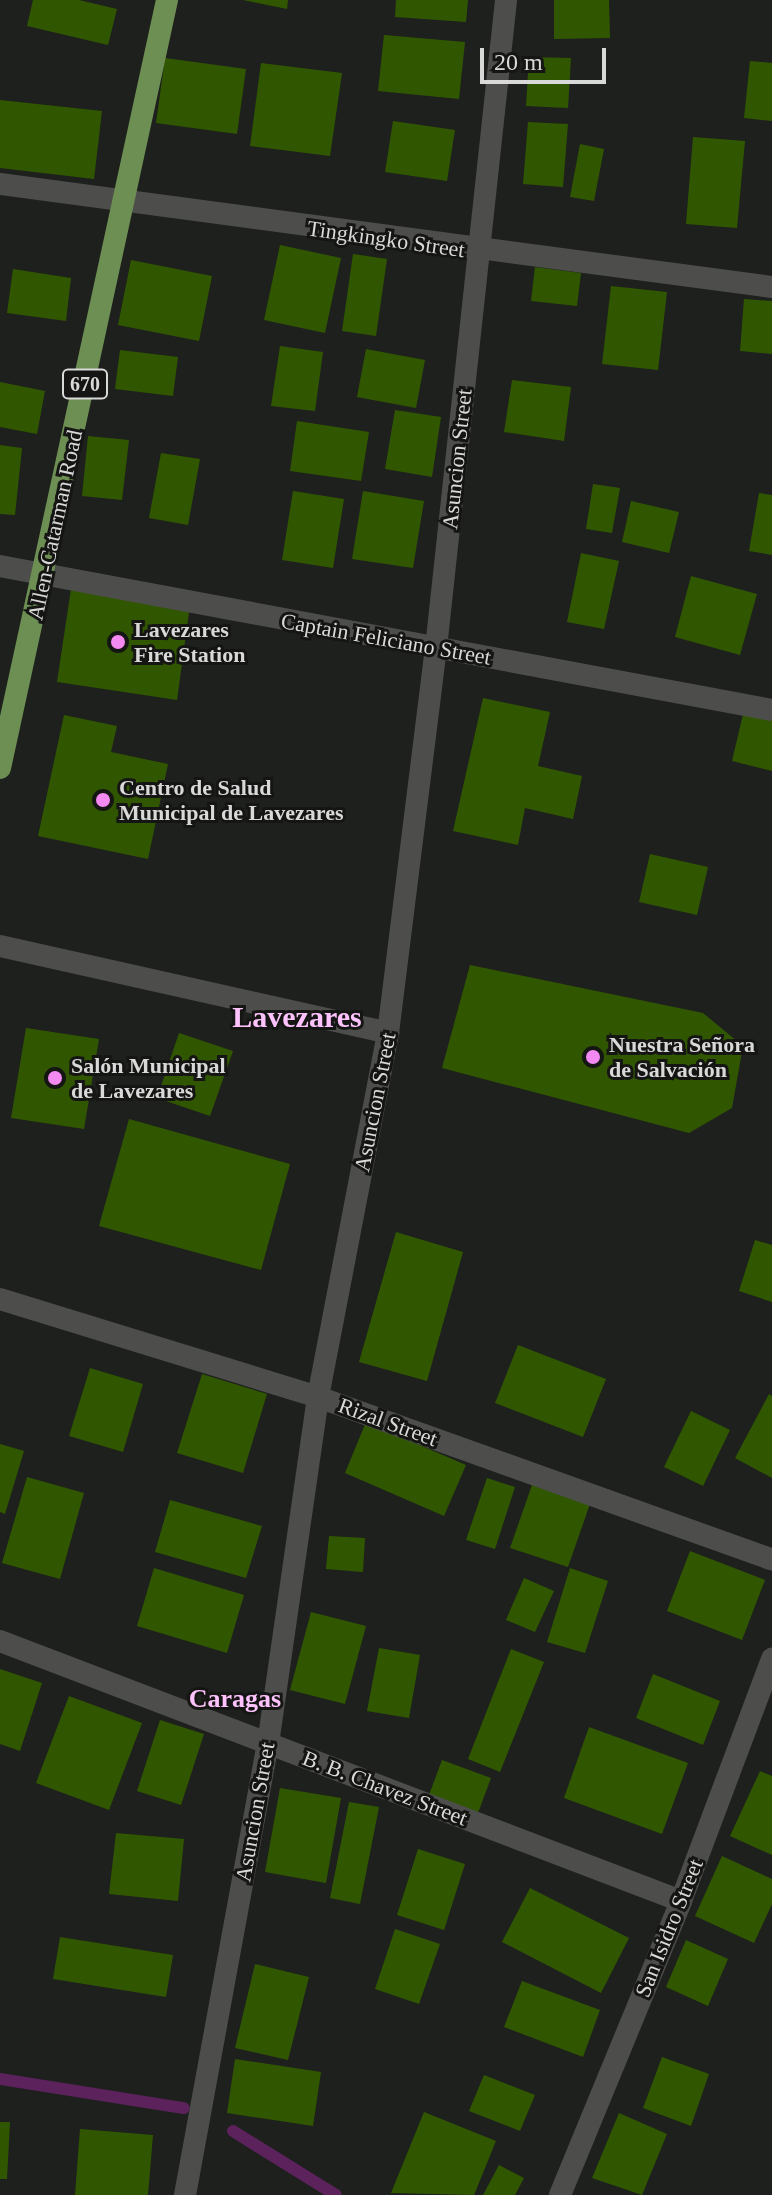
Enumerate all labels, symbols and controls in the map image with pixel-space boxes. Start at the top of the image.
scale bar [484,32,610,82]
text: 20 m [494,49,543,75]
street label: Tingkingko Street [306,215,466,263]
road number: 670 [61,368,109,400]
street label: Asuncion Street [436,387,478,531]
street label: Allen-Catarman Road [22,428,88,622]
street label: Captain Feliciano Street [279,608,493,670]
place label: Lavezares Fire Station [134,616,245,668]
marker: Lavezares Fire Station [109,633,127,651]
place label: Centro de Salud Municipal de Lavezares [119,774,343,826]
marker: Centro de Salud Municipal de Lavezares [94,791,112,809]
district label: Lavezares [232,999,362,1035]
street label: Asuncion Street [349,1030,401,1174]
place label: Nuestra Señora de Salvación [609,1031,755,1082]
marker: Nuestra Señora de Salvación [584,1048,602,1066]
place label: Salón Municipal de Lavezares [71,1052,226,1104]
marker: Salón Municipal de Lavezares [46,1069,64,1087]
street label: Rizal Street [335,1392,441,1452]
district label: Caragas [189,1683,281,1715]
street label: Asuncion Street [230,1740,280,1884]
street label: B. B. Chavez Street [299,1744,471,1832]
street label: San Isidro Street [629,1855,709,2001]

